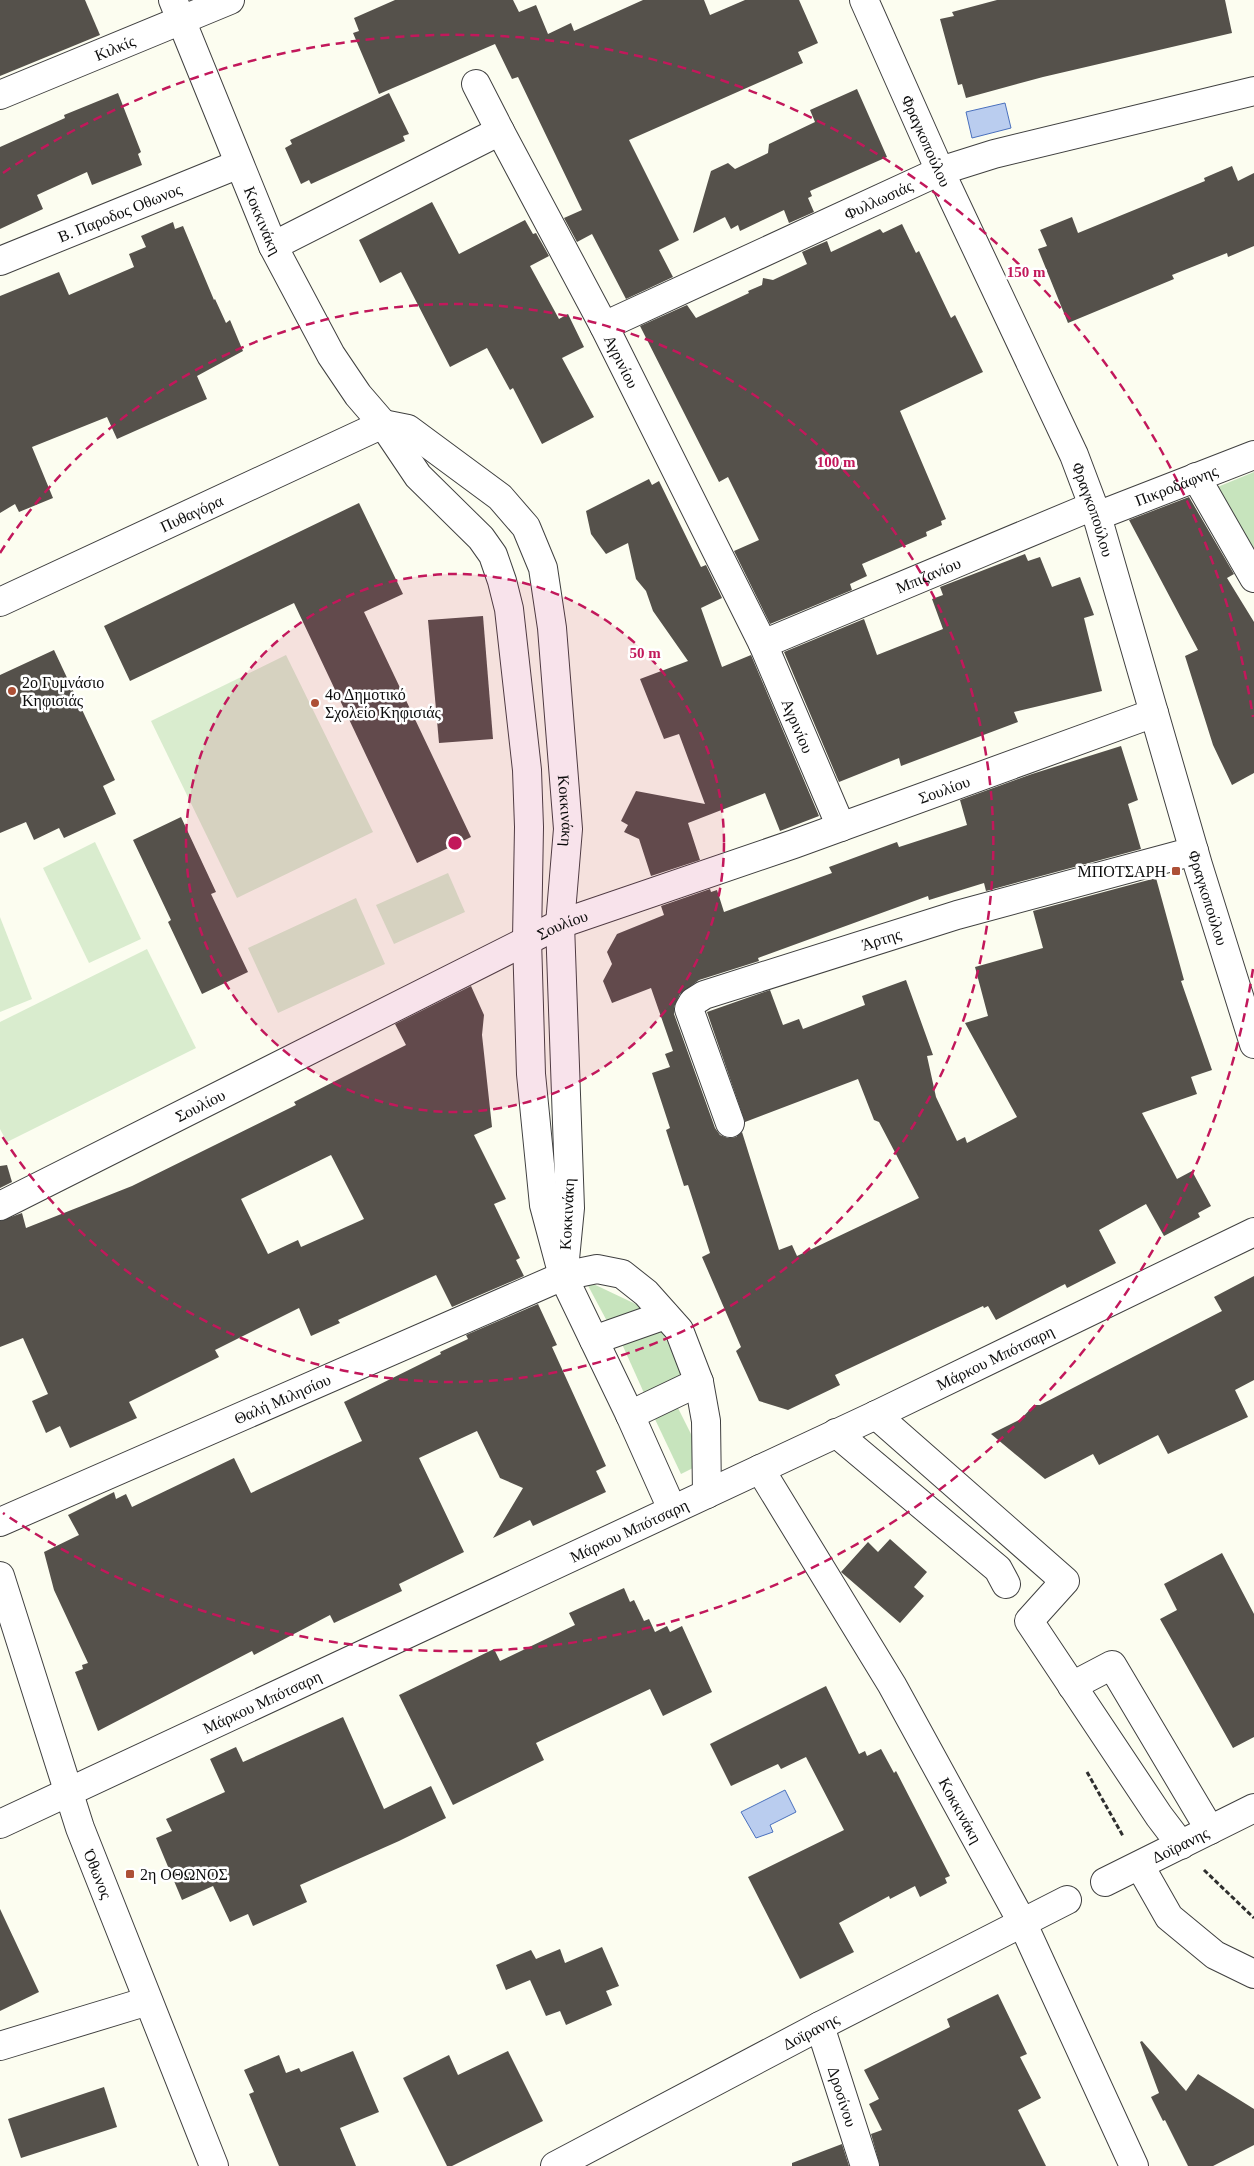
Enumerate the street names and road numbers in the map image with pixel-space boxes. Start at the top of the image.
street label: Κιλκίς [92,31,138,64]
street label: Φραγκοπούλου [899,92,955,189]
street label: Φυλλωσιάς [841,176,916,223]
street label: Β. Παροδος Οθωνος [55,180,184,245]
street label: Κοκκινάκη [241,184,284,258]
street label: Αγρινίου [601,332,642,391]
street label: Φραγκοπούλου [1069,460,1117,559]
street label: Πικροδάφνης [1133,461,1220,509]
street label: Πυθαγόρα [157,491,226,535]
street label: Μπιζανίου [893,554,963,596]
street label: Αγρινίου [779,696,817,756]
street label: Σουλίου [916,772,972,806]
street label: Κοκκινάκη [555,774,577,847]
street label: Φραγκοπούλου [1186,848,1231,947]
street label: Σουλίου [534,907,590,943]
street label: Άρτης [859,925,904,953]
street label: Σουλίου [172,1086,228,1125]
street label: Κοκκινάκη [557,1178,578,1250]
street label: Μάρκου Μπότσαρη [934,1322,1057,1393]
street label: Θαλή Μιλησίου [231,1370,333,1427]
street label: Μάρκου Μπότσαρη [567,1496,691,1565]
street label: Μάρκου Μπότσαρη [200,1667,324,1737]
street label: Κοκκινάκη [936,1775,985,1846]
street label: Δοϊρανης [1149,1823,1212,1866]
street label: Όθωνος [81,1846,116,1902]
street label: Δοϊρανης [780,2009,842,2053]
street label: Δροσίνου [825,2064,860,2129]

